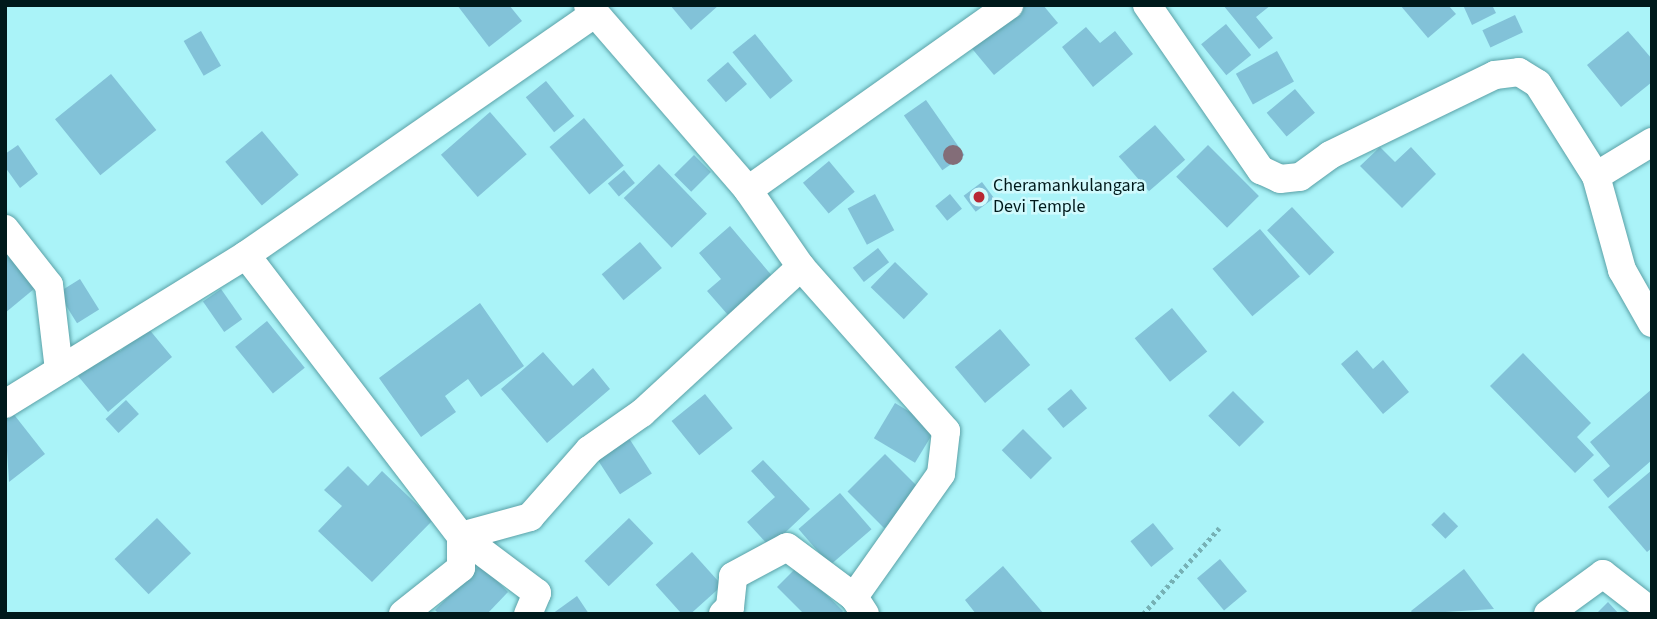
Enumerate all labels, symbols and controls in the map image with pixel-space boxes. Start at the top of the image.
place label: Cheramankulangara Devi Temple [993,176,1145,218]
marker: Cheramankulangara Devi Temple [971,189,987,205]

